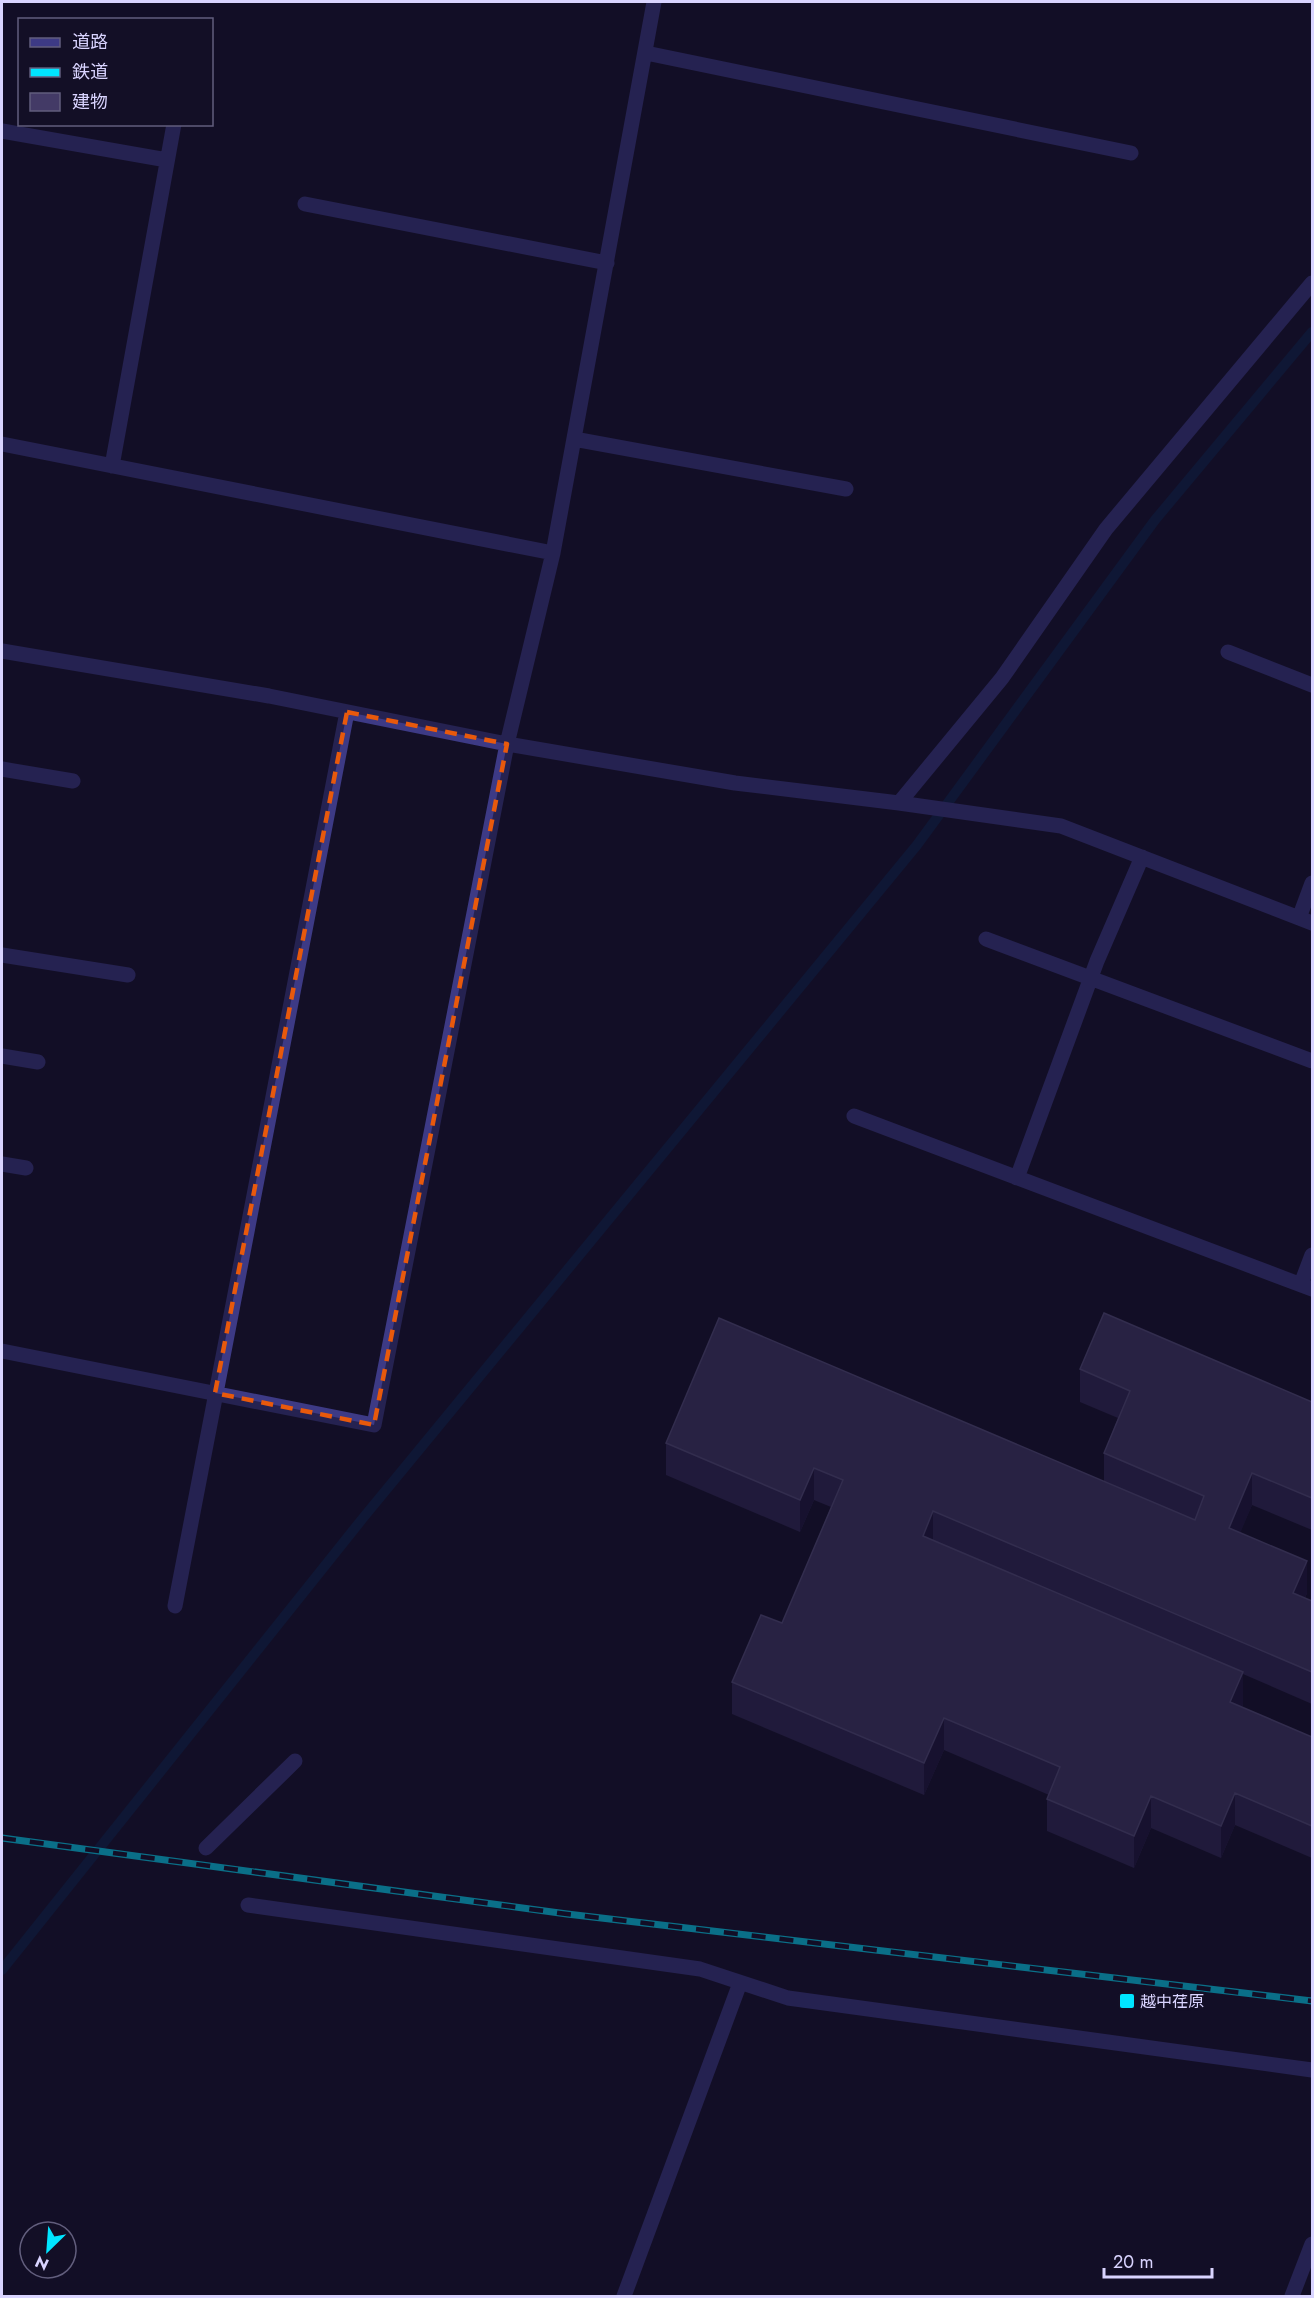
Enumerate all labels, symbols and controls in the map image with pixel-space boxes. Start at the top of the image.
legend [18,18,213,126]
text: 道路 [72,29,108,55]
text: 鉄道 [72,59,108,85]
text: 建物 [72,89,108,115]
place label: 越中荏原 [1140,1990,1204,2013]
marker: 越中荏原 [1118,1992,1136,2010]
north arrow [18,2220,78,2280]
scale bar [1104,2241,1212,2279]
text: 20 m [1113,2249,1153,2275]
text: N [31,2250,52,2276]

